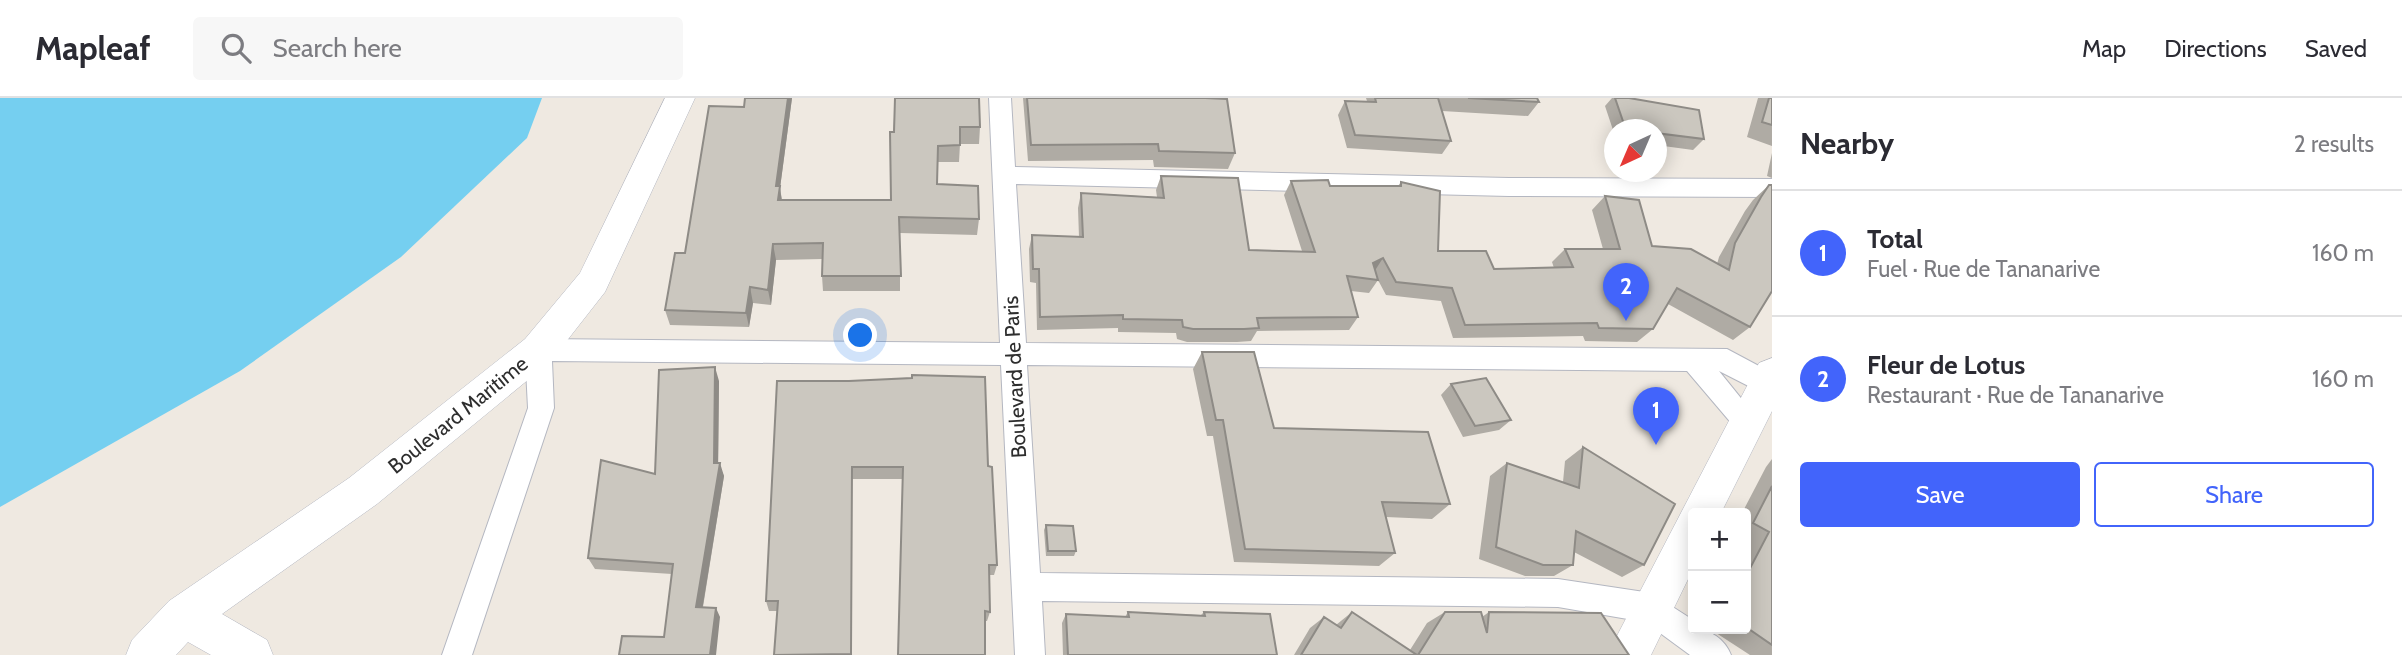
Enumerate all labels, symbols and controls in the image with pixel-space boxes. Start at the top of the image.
search box [193,17,683,80]
text: Mapleaf [35,28,151,68]
icon: search [217,29,255,67]
text: Search here [273,32,402,64]
text: Map [2082,34,2126,63]
text: Directions [2164,34,2267,63]
text: Saved [2305,34,2367,63]
north arrow [1604,119,1667,182]
text: Nearby [1800,125,1894,162]
text: 2 results [2294,130,2374,158]
text: Total [1867,223,1923,255]
text: 1 [1819,239,1827,267]
text: 160 m [2312,239,2374,267]
text: Fuel · Rue de Tananarive [1867,255,2100,283]
pin: 2 [1603,263,1649,321]
street label: Boulevard de Paris [998,295,1031,459]
your location [843,318,877,352]
text: Fleur de Lotus [1867,349,2025,381]
street label: Boulevard Maritime [383,350,533,479]
text: 2 [1817,365,1829,393]
text: 160 m [2312,365,2374,393]
text: Restaurant · Rue de Tananarive [1867,381,2164,409]
pin: 1 [1633,387,1679,445]
button: Save [1800,462,2080,527]
button: Share [2094,462,2374,527]
map controls [1688,508,1751,634]
button: + [1688,508,1751,571]
button: − [1688,571,1751,634]

